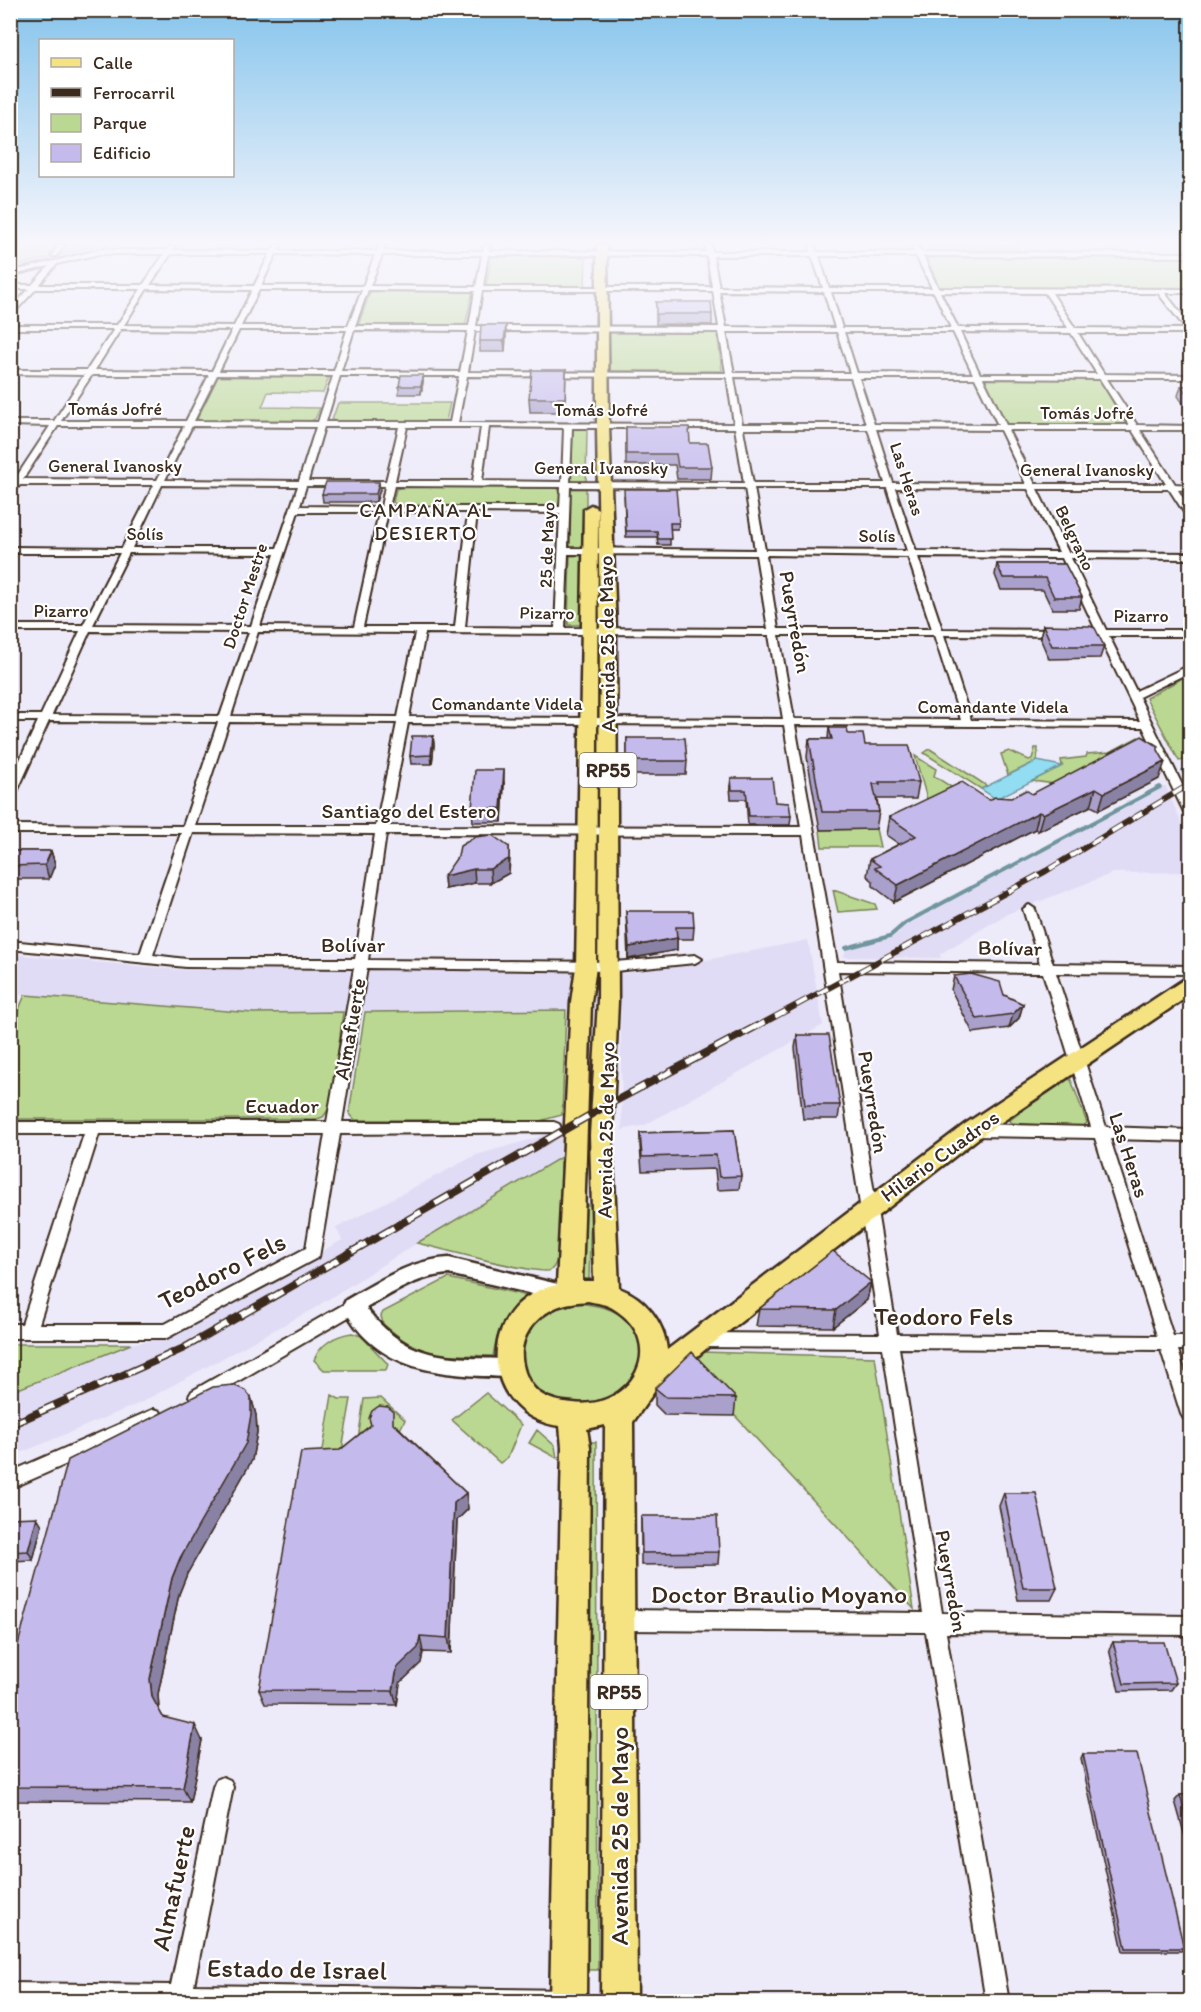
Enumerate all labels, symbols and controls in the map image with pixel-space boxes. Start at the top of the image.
legend [39,39,234,177]
text: Calle [93,52,133,74]
text: Ferrocarril [93,82,175,104]
text: Parque [93,112,147,134]
text: Edificio [93,142,151,164]
street label: Tomás Jofré [68,398,162,420]
street label: Tomás Jofré [554,399,648,421]
street label: Tomás Jofré [1040,402,1134,424]
street label: Las Heras [885,440,929,518]
street label: General Ivanosky [48,455,183,477]
street label: General Ivanosky [534,457,669,479]
street label: General Ivanosky [1020,459,1155,481]
district label: CAMPAÑA AL DESIERTO [359,498,493,545]
street label: 25 de Mayo [535,502,559,588]
street label: Belgrano [1050,502,1100,574]
street label: Solís [126,523,164,545]
street label: Solís [858,525,896,547]
street label: Doctor Mestre [218,540,272,652]
street label: Avenida 25 de Mayo [592,555,621,733]
street label: Pueyrredón [774,569,817,675]
street label: Pizarro [33,600,89,622]
street label: Pizarro [519,602,575,624]
street label: Pizarro [1113,605,1169,627]
street label: Comandante Videla [431,693,583,715]
street label: Comandante Videla [917,696,1069,718]
road number: RP55 [580,753,636,787]
street label: Santiago del Estero [322,798,496,823]
street label: Bolívar [321,932,386,957]
street label: Bolívar [978,934,1043,961]
street label: Almafuerte [328,976,371,1082]
street label: Avenida 25 de Mayo [591,1041,620,1219]
street label: Pueyrredón [853,1049,894,1155]
street label: Ecuador [245,1093,319,1118]
street label: Hilario Cuadros [876,1104,1004,1207]
street label: Las Heras [1104,1109,1155,1201]
street label: Teodoro Fels [153,1225,291,1317]
street label: Teodoro Fels [875,1300,1013,1332]
street label: Pueyrredón [930,1528,973,1634]
street label: Doctor Braulio Moyano [651,1578,907,1610]
road number: RP55 [590,1675,648,1709]
street label: Avenida 25 de Mayo [603,1727,635,1946]
street label: Almafuerte [144,1822,202,1954]
street label: Estado de Israel [207,1951,387,1987]

